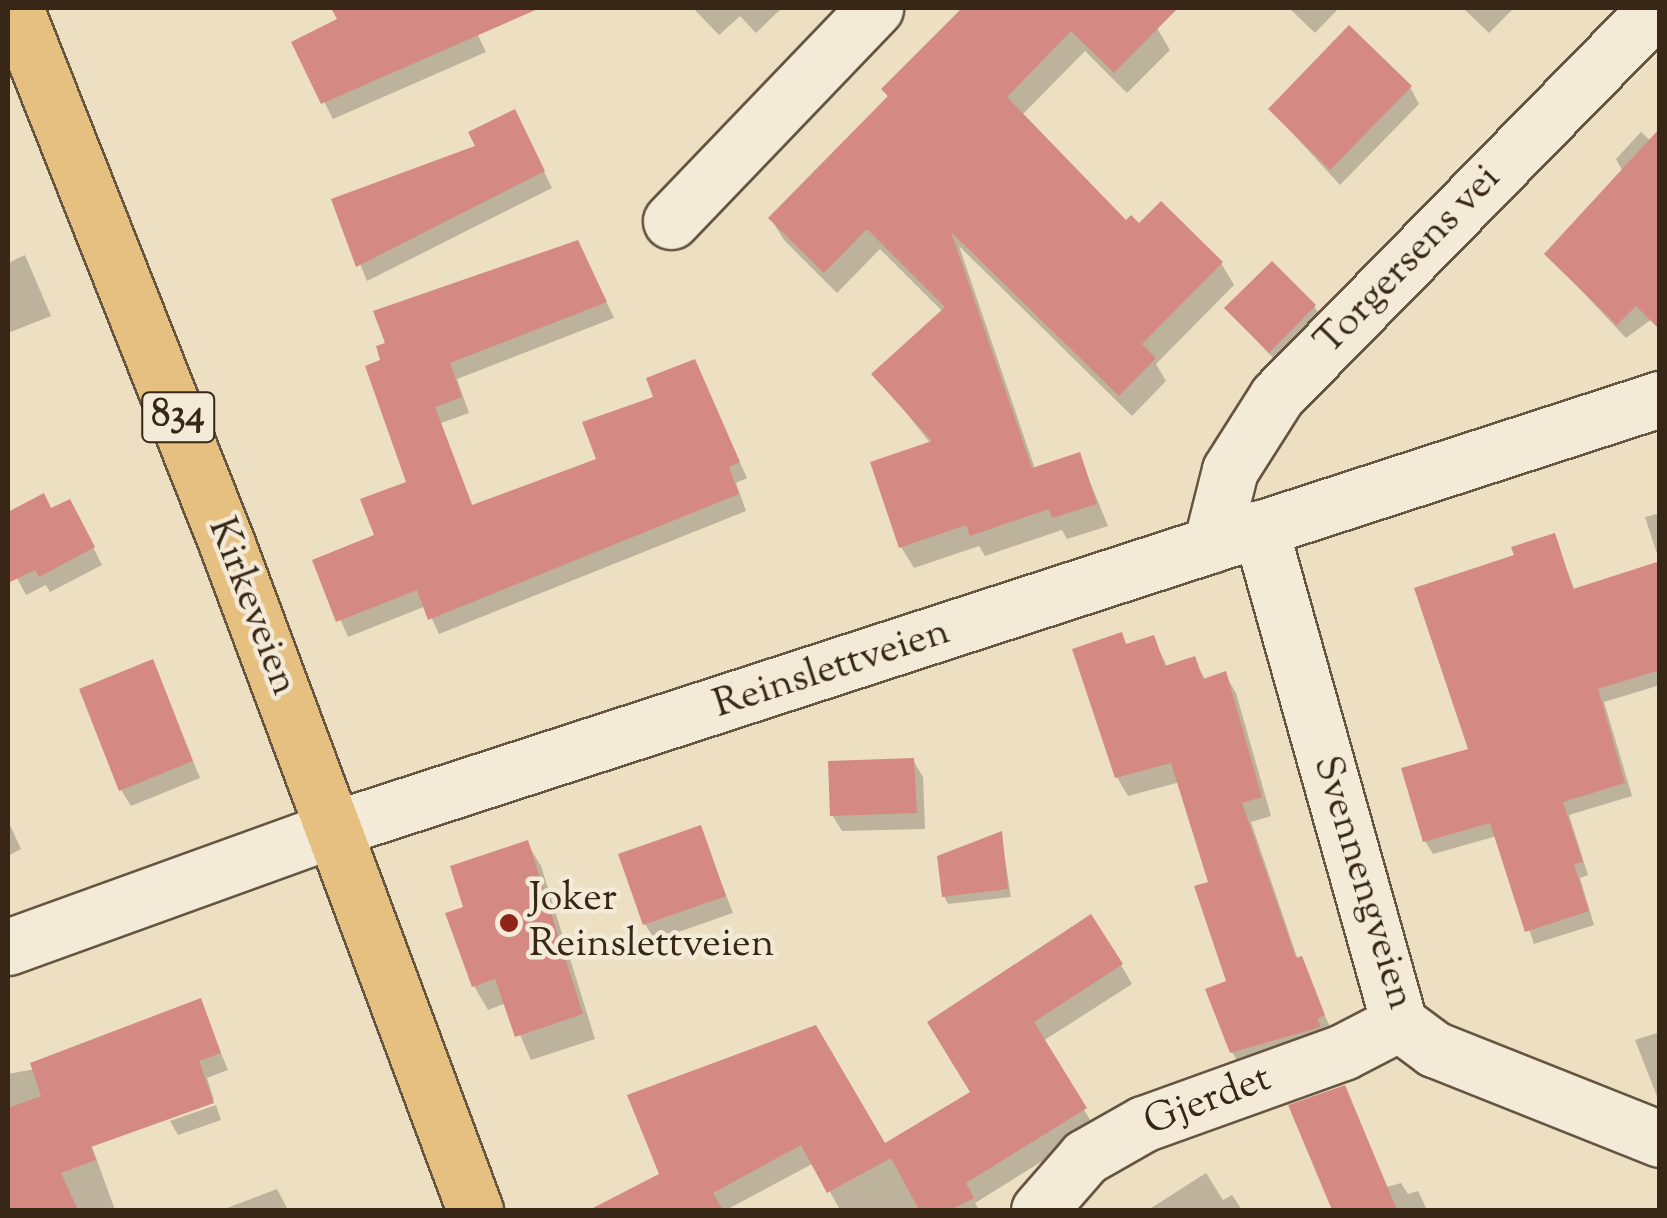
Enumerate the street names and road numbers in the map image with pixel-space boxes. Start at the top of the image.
street label: Torgersens vei [1306,156,1512,366]
road number: 834 [140,384,216,450]
street label: Kirkeveien [195,512,307,702]
street label: Reinslettveien [708,609,956,731]
street label: Svennengveien [1301,751,1423,1015]
street label: Gjerdet [1138,1056,1278,1148]

